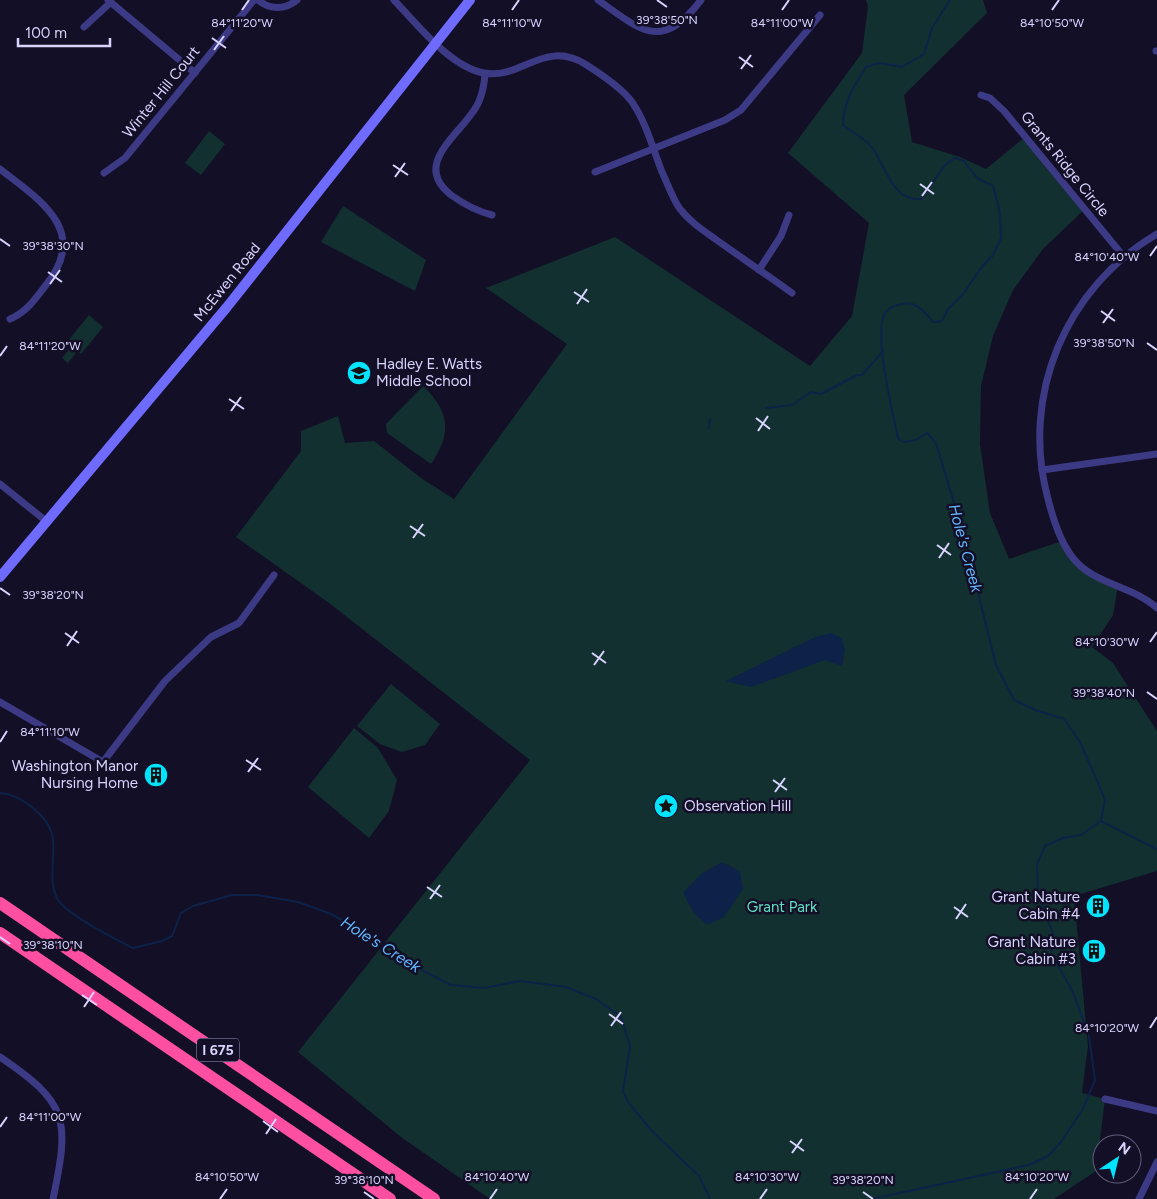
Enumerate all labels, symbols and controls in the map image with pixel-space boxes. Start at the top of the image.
text: 39°38'50"N [636,13,698,27]
scale bar [18,15,110,47]
text: 84°11'20"W [211,16,273,30]
text: 84°11'10"W [482,16,542,30]
text: 84°11'00"W [751,16,814,30]
text: 84°10'50"W [1020,16,1085,30]
text: 100 m [25,24,67,42]
street label: Winter Hill Court [119,42,204,141]
street label: Grants Ridge Circle [1017,108,1113,220]
text: 39°38'30"N [22,239,84,253]
street label: McEwen Road [190,239,264,325]
text: 84°10'40"W [1075,250,1140,264]
text: 39°38'50"N [1073,336,1135,350]
text: 84°11'20"W [19,339,81,353]
place label: Hadley E. Watts Middle School [376,355,482,390]
school or university icon: Hadley E. Watts Middle School [346,360,372,386]
water label: Hole's Creek [945,502,987,596]
text: 39°38'20"N [22,588,84,602]
text: 84°10'30"W [1075,635,1139,649]
text: 39°38'40"N [1073,686,1135,700]
text: 84°11'10"W [20,725,80,739]
place label: Washington Manor Nursing Home [12,757,138,792]
building icon: Washington Manor Nursing Home [143,762,169,788]
place icon: Observation Hill [653,793,679,819]
place label: Observation Hill [684,797,791,815]
place label: Grant Nature Cabin #4 [992,888,1080,923]
building icon: Grant Nature Cabin #4 [1085,893,1111,919]
park label: Grant Park [747,898,818,916]
water label: Hole's Creek [337,912,425,977]
place label: Grant Nature Cabin #3 [988,933,1076,968]
text: 39°38'10"N [23,938,83,952]
building icon: Grant Nature Cabin #3 [1081,938,1107,964]
text: 84°10'20"W [1075,1021,1140,1035]
road number: I 675 [197,1038,239,1062]
text: 84°11'00"W [19,1110,82,1124]
north arrow [1092,1134,1142,1184]
text: N [1115,1139,1133,1159]
text: 84°10'50"W [195,1170,260,1184]
text: 84°10'40"W [465,1170,530,1184]
text: 84°10'30"W [735,1170,799,1184]
text: 84°10'20"W [1005,1170,1070,1184]
text: 39°38'10"N [334,1173,394,1187]
text: 39°38'20"N [832,1173,894,1187]

